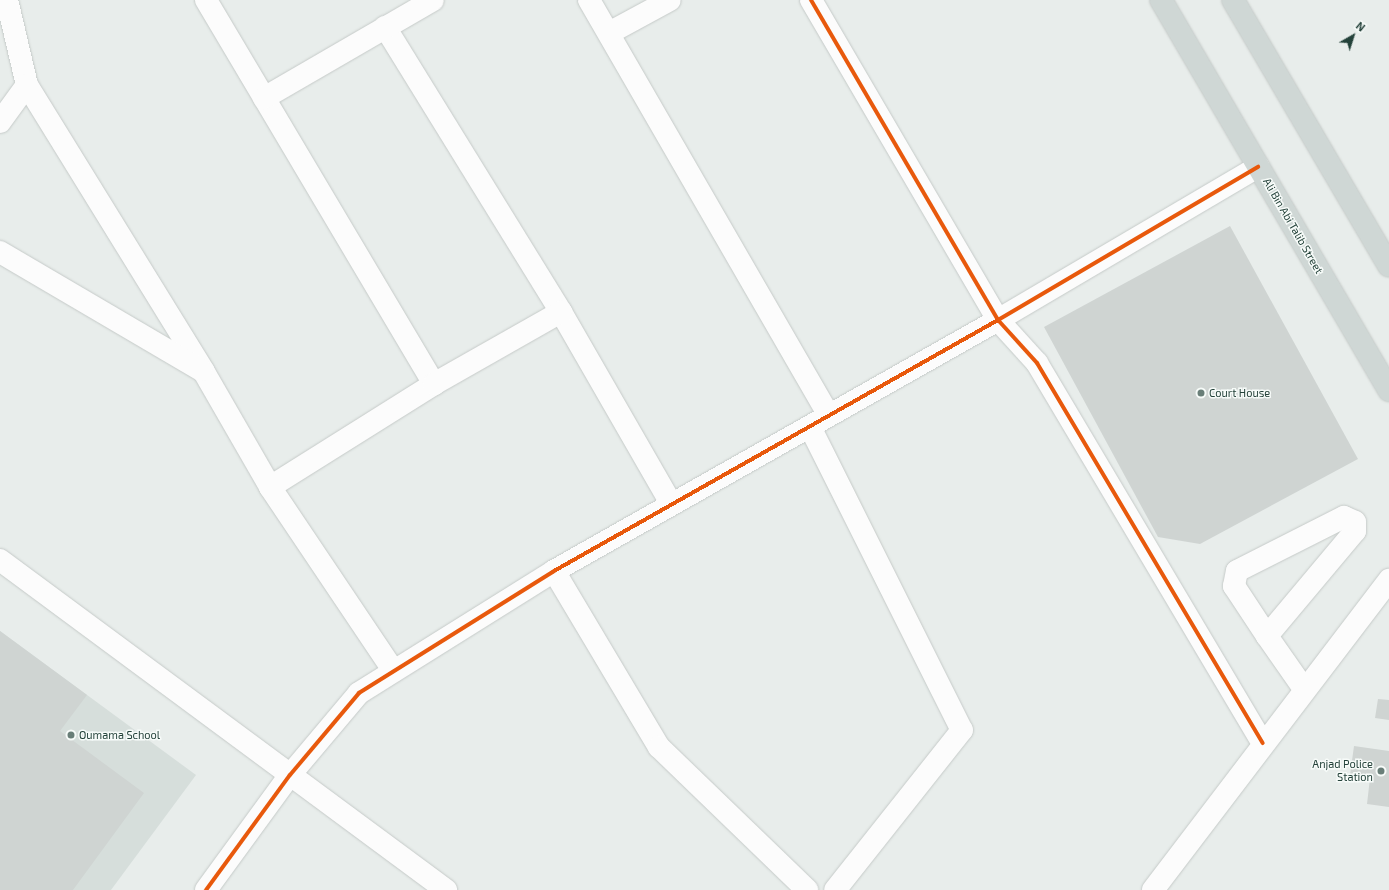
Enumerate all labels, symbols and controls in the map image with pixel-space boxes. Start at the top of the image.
north arrow [1333,16,1373,56]
text: N [1354,19,1368,34]
street label: Ali Bin Abi Talib Street [1260,176,1326,276]
place label: Court House [1209,386,1270,400]
marker: Court House [1196,388,1206,398]
place label: Oumama School [79,728,160,742]
marker: Oumama School [66,730,76,740]
place label: Anjad Police Station [1312,758,1373,784]
marker: Anjad Police Station [1376,766,1386,776]

